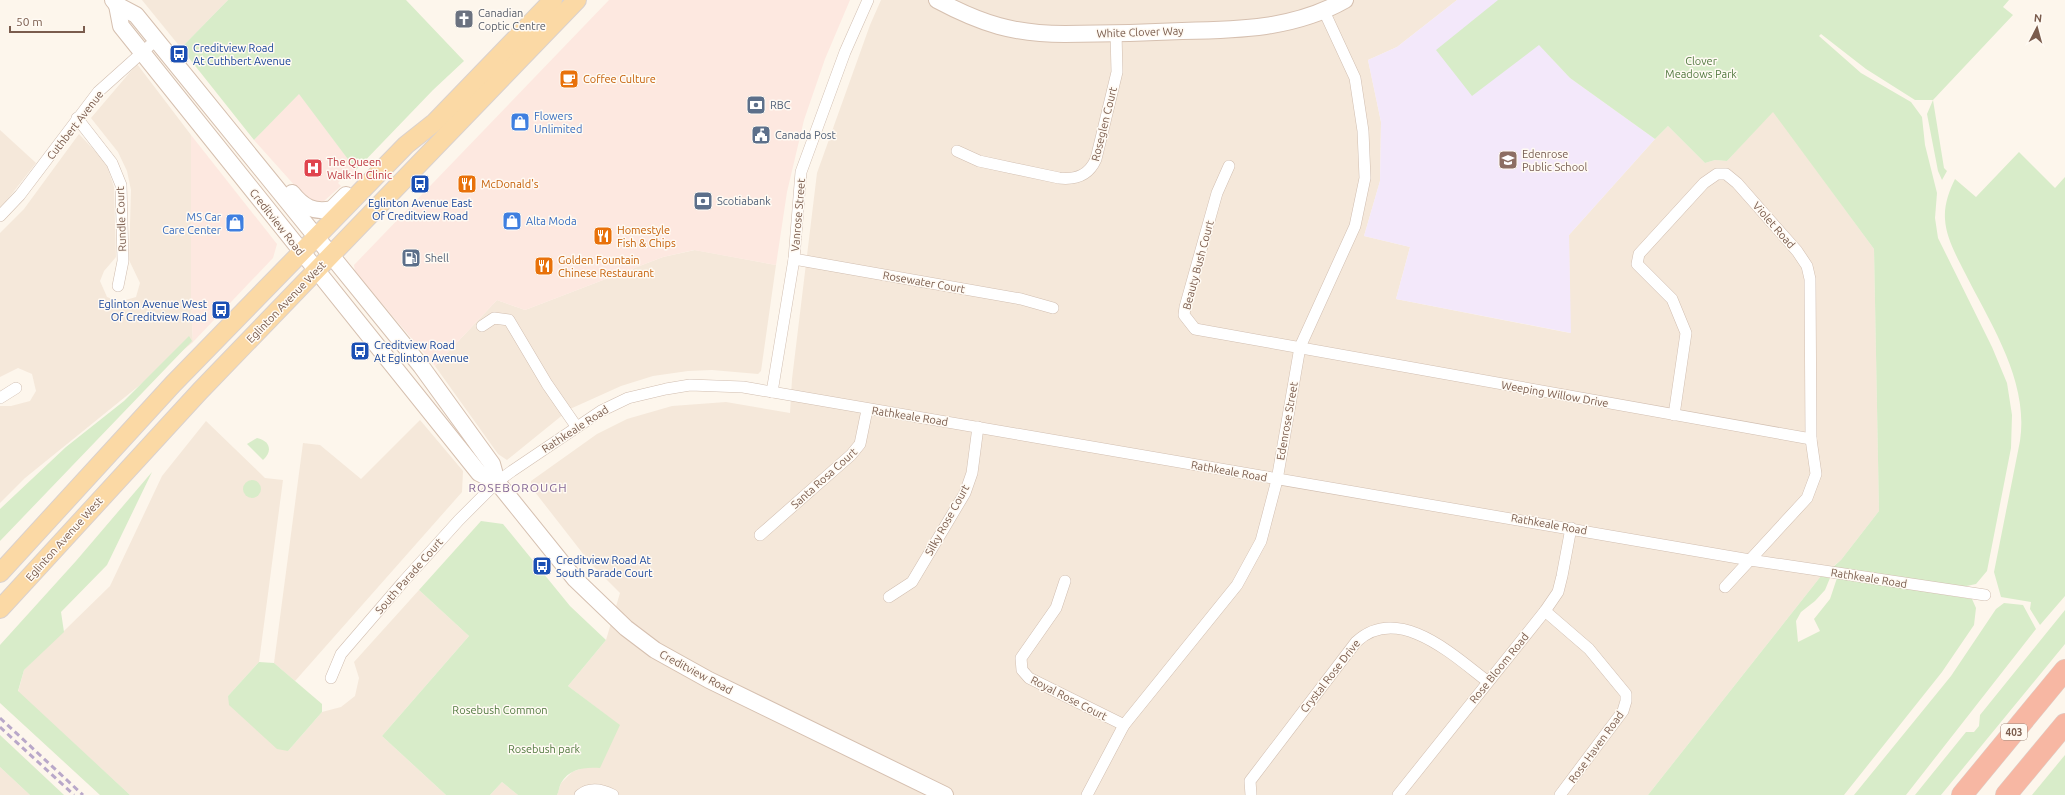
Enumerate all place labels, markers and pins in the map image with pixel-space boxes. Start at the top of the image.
place label: Canadian Coptic Centre [478,7,546,32]
church icon: Canadian Coptic Centre [453,8,475,30]
place label: Creditview Road At Cuthbert Avenue [193,42,291,67]
bus stop icon: Creditview Road At Cuthbert Avenue [168,43,190,65]
cafe icon: Coffee Culture [558,68,580,90]
place label: Coffee Culture [583,73,656,85]
bank icon: RBC [745,94,767,116]
place label: RBC [770,99,791,111]
place label: Flowers Unlimited [534,110,582,135]
shop icon: Flowers Unlimited [509,111,531,133]
public building icon: Canada Post [750,124,772,146]
place label: Canada Post [775,129,837,141]
place label: Edenrose Public School [1522,148,1588,173]
school or university icon: Edenrose Public School [1497,149,1519,171]
place label: The Queen Walk-In Clinic [327,156,392,181]
hospital icon: The Queen Walk-In Clinic [302,157,324,179]
bus stop icon: Eglinton Avenue East Of Creditview Road [409,173,431,195]
restaurant icon: McDonald's [456,173,478,195]
place label: McDonald's [481,178,539,190]
bank icon: Scotiabank [692,190,714,212]
place label: Scotiabank [717,195,771,207]
place label: Eglinton Avenue East Of Creditview Road [368,197,473,222]
shop icon: Alta Moda [501,210,523,232]
place label: MS Car Care Center [162,211,222,236]
shop icon: MS Car Care Center [224,212,246,234]
place label: Alta Moda [526,215,577,227]
place label: Homestyle Fish & Chips [617,224,676,249]
restaurant icon: Homestyle Fish & Chips [592,225,614,247]
fuel station icon: Shell [400,247,422,269]
place label: Shell [425,252,449,264]
place label: Golden Fountain Chinese Restaurant [558,254,654,279]
restaurant icon: Golden Fountain Chinese Restaurant [533,255,555,277]
place label: Eglinton Avenue West Of Creditview Road [99,298,208,323]
bus stop icon: Eglinton Avenue West Of Creditview Road [210,299,232,321]
place label: Creditview Road At Eglinton Avenue [374,339,469,364]
bus stop icon: Creditview Road At Eglinton Avenue [349,340,371,362]
place label: Creditview Road At South Parade Court [556,554,653,579]
bus stop icon: Creditview Road At South Parade Court [531,555,553,577]

